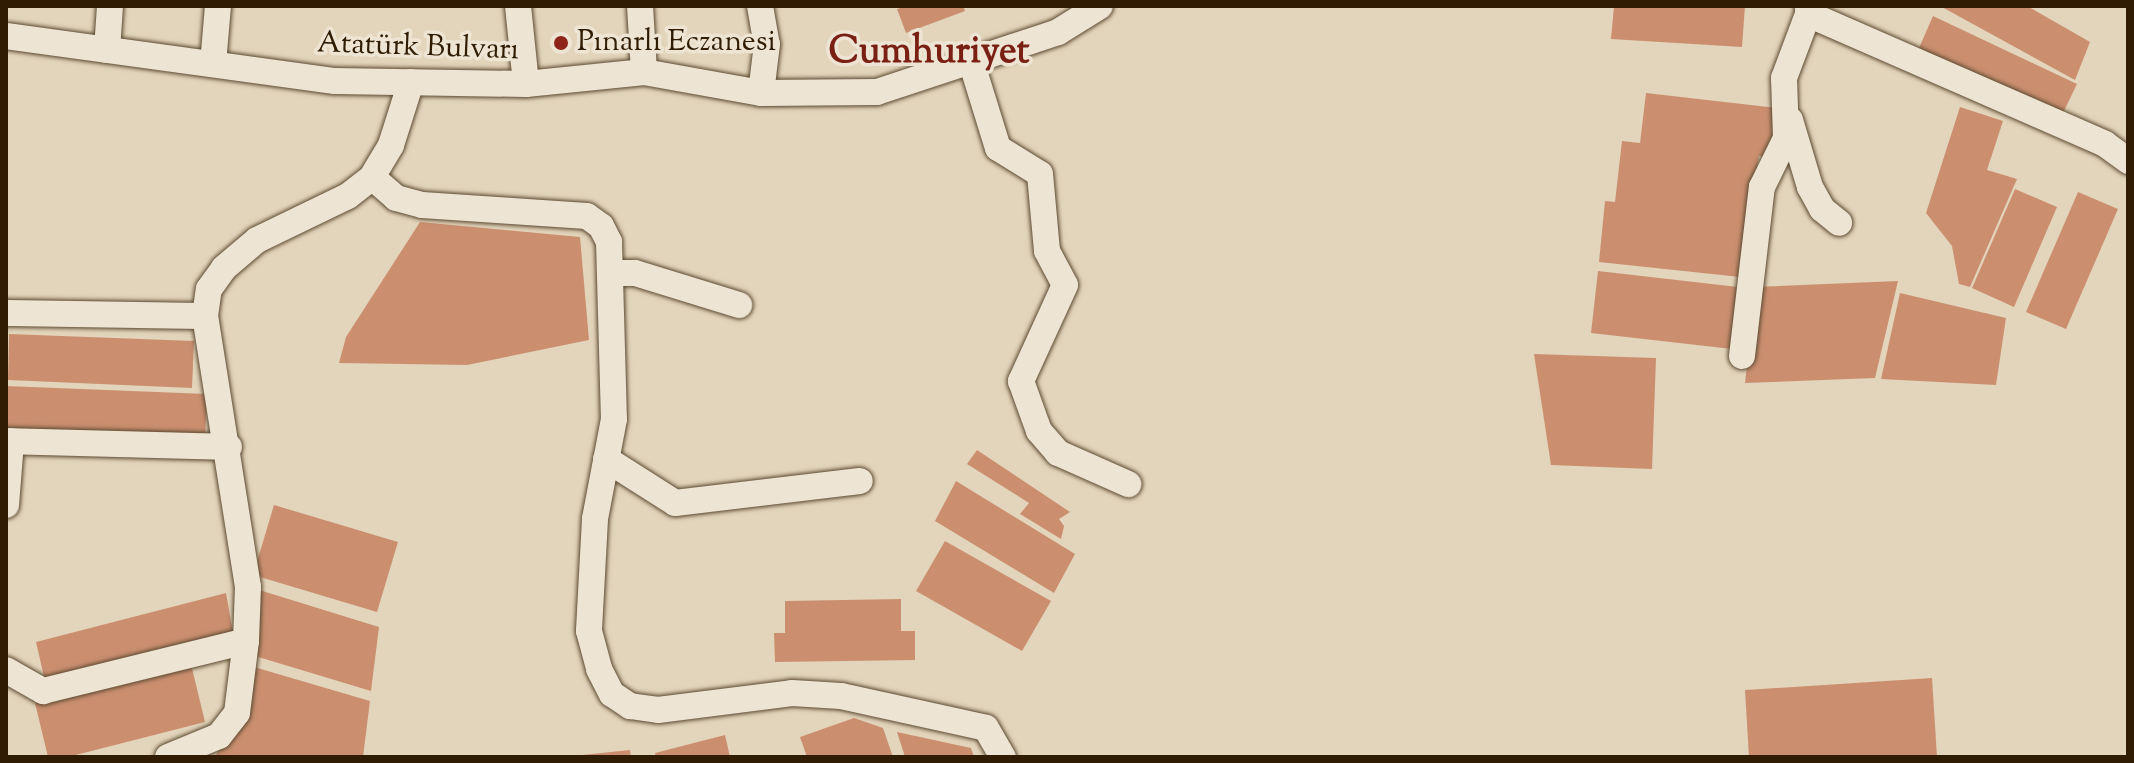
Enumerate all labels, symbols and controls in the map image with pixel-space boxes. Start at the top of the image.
place label: Pınarlı Eczanesi [577,25,776,61]
street label: Atatürk Bulvarı [316,26,520,70]
district label: Cumhuriyet [829,31,1029,77]
marker: Pınarlı Eczanesi [552,34,570,52]

